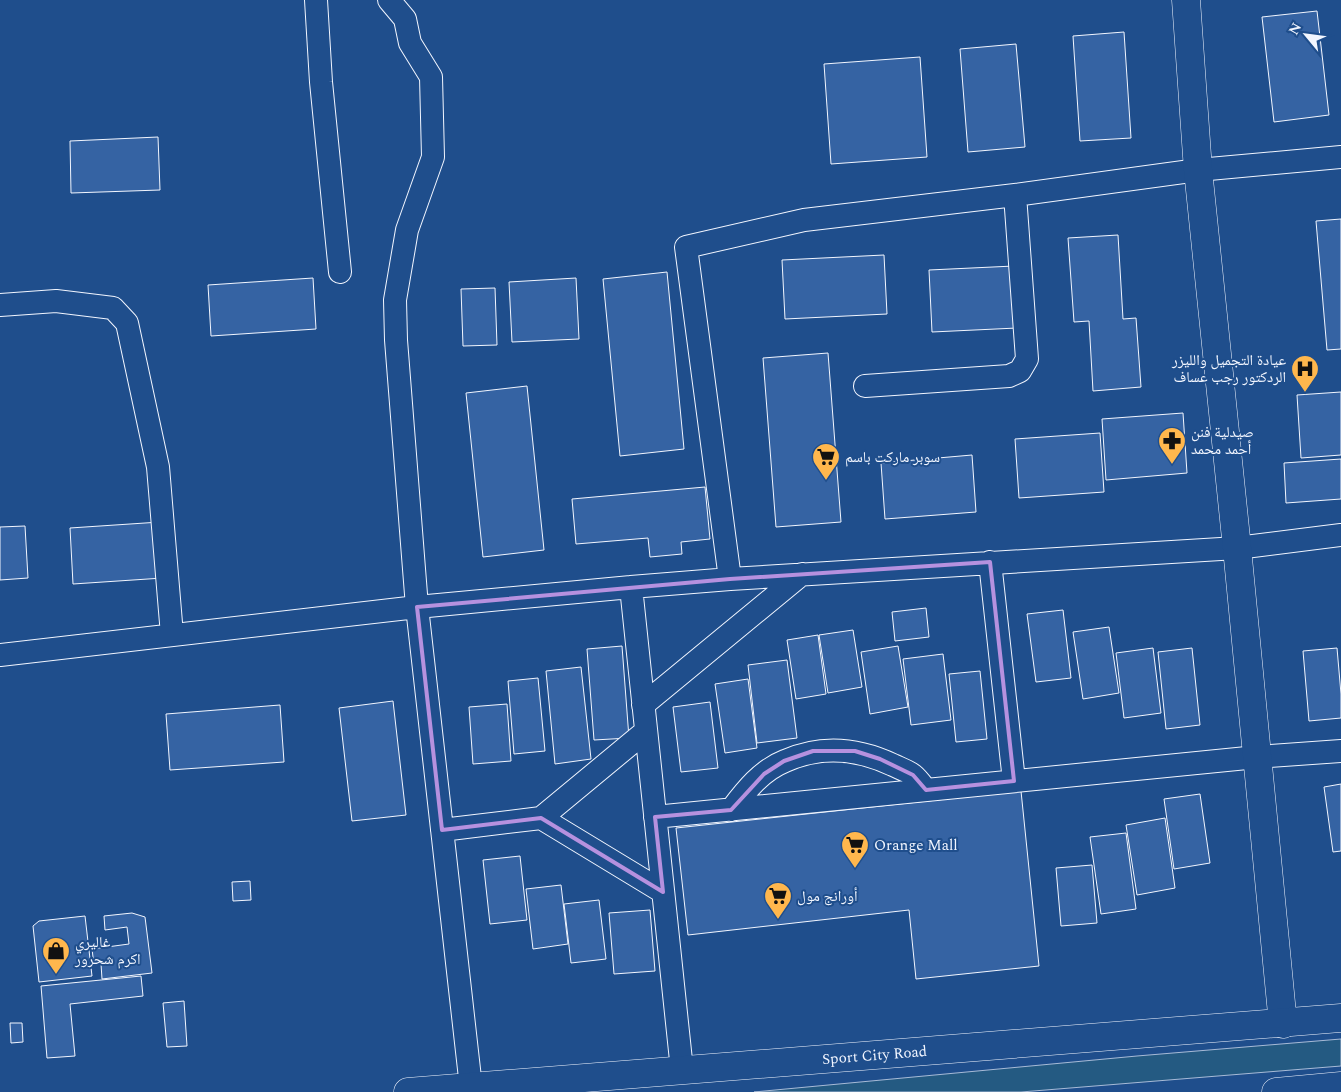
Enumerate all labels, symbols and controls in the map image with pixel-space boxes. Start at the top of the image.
north arrow [1281,10,1331,60]
text: N [1283,19,1307,39]
place label: عيادة التجميل والليزر الردكتور رجب عساف [1171,349,1286,389]
hospital icon: عيادة التجميل والليزر الردكتور رجب عساف [1290,354,1320,393]
place label: صيدلية فنن أحمد محمد [1191,421,1254,461]
pharmacy icon: صيدلية فنن أحمد محمد [1157,426,1187,465]
supermarket icon: سوبر ماركت باسم [811,442,841,481]
place label: سوبر ماركت باسم [845,446,940,469]
supermarket icon: Orange Mall [840,830,870,869]
place label: Orange Mall [874,834,958,857]
supermarket icon: أورانج مول [763,881,793,920]
place label: أورانج مول [797,885,858,908]
place label: غاليري اكرم شحرور [74,931,141,971]
shop icon: غاليري اكرم شحرور [41,936,71,975]
street label: Sport City Road [821,1040,928,1071]

